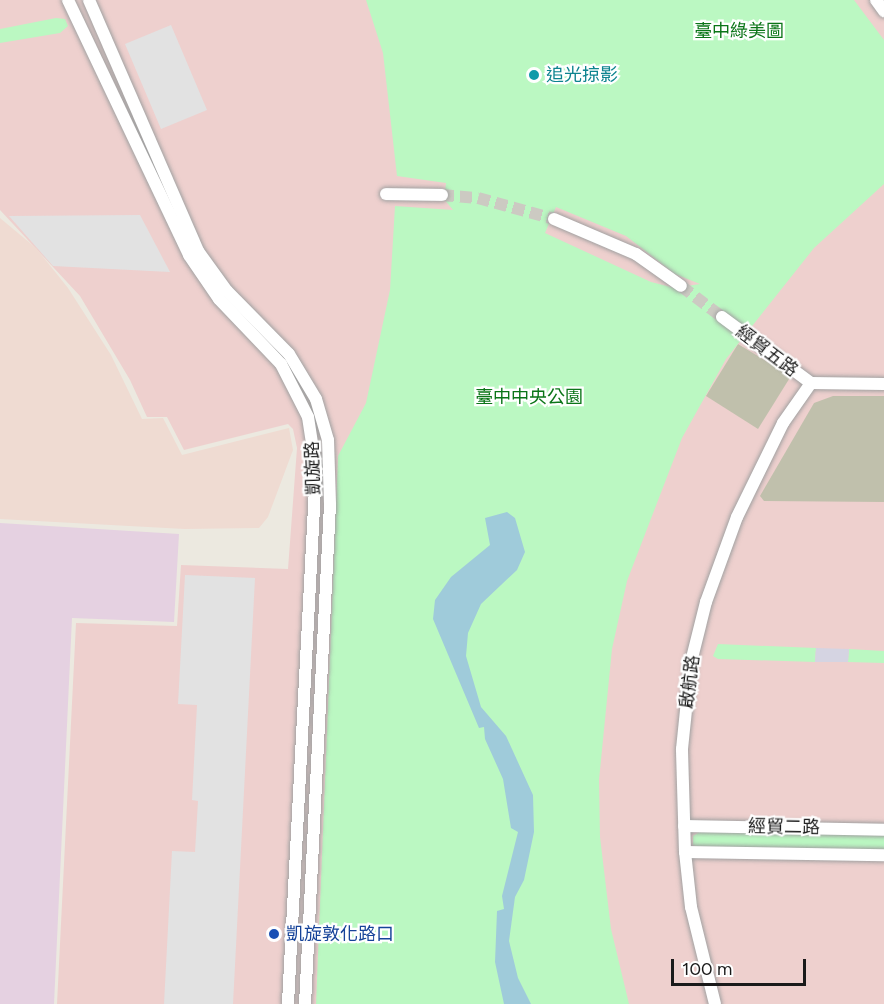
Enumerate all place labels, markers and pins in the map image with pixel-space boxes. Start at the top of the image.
place label: 追光掠影 [546,64,618,86]
marker: 追光掠影 [527,68,541,82]
place label: 凱旋敦化路口 [286,923,394,945]
marker: 凱旋敦化路口 [267,927,281,941]

